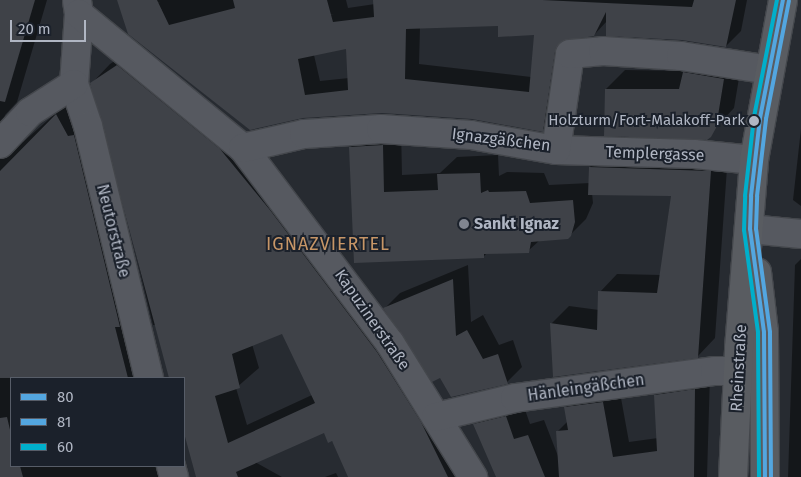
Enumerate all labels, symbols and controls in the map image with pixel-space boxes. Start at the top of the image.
scale bar [12,10,89,42]
text: 20 m [18,20,51,38]
place label: Holzturm/Fort-Malakoff-Park [548,112,745,130]
marker: Holzturm/Fort-Malakoff-Park [749,116,759,126]
street label: Ignazgäßchen [451,124,551,156]
street label: Templergasse [605,143,705,165]
street label: Neutorstraße [92,182,134,280]
place label: Sankt Ignaz [474,214,559,234]
marker: Sankt Ignaz [458,218,470,230]
district label: IGNAZVIERTEL [264,233,392,255]
street label: Kapuzinerstraße [330,266,414,374]
street label: Rheinstraße [727,324,751,412]
street label: Hänleingäßchen [526,370,646,406]
legend [10,377,185,467]
text: 80 [57,388,74,406]
text: 81 [57,413,71,431]
text: 60 [57,438,73,456]

